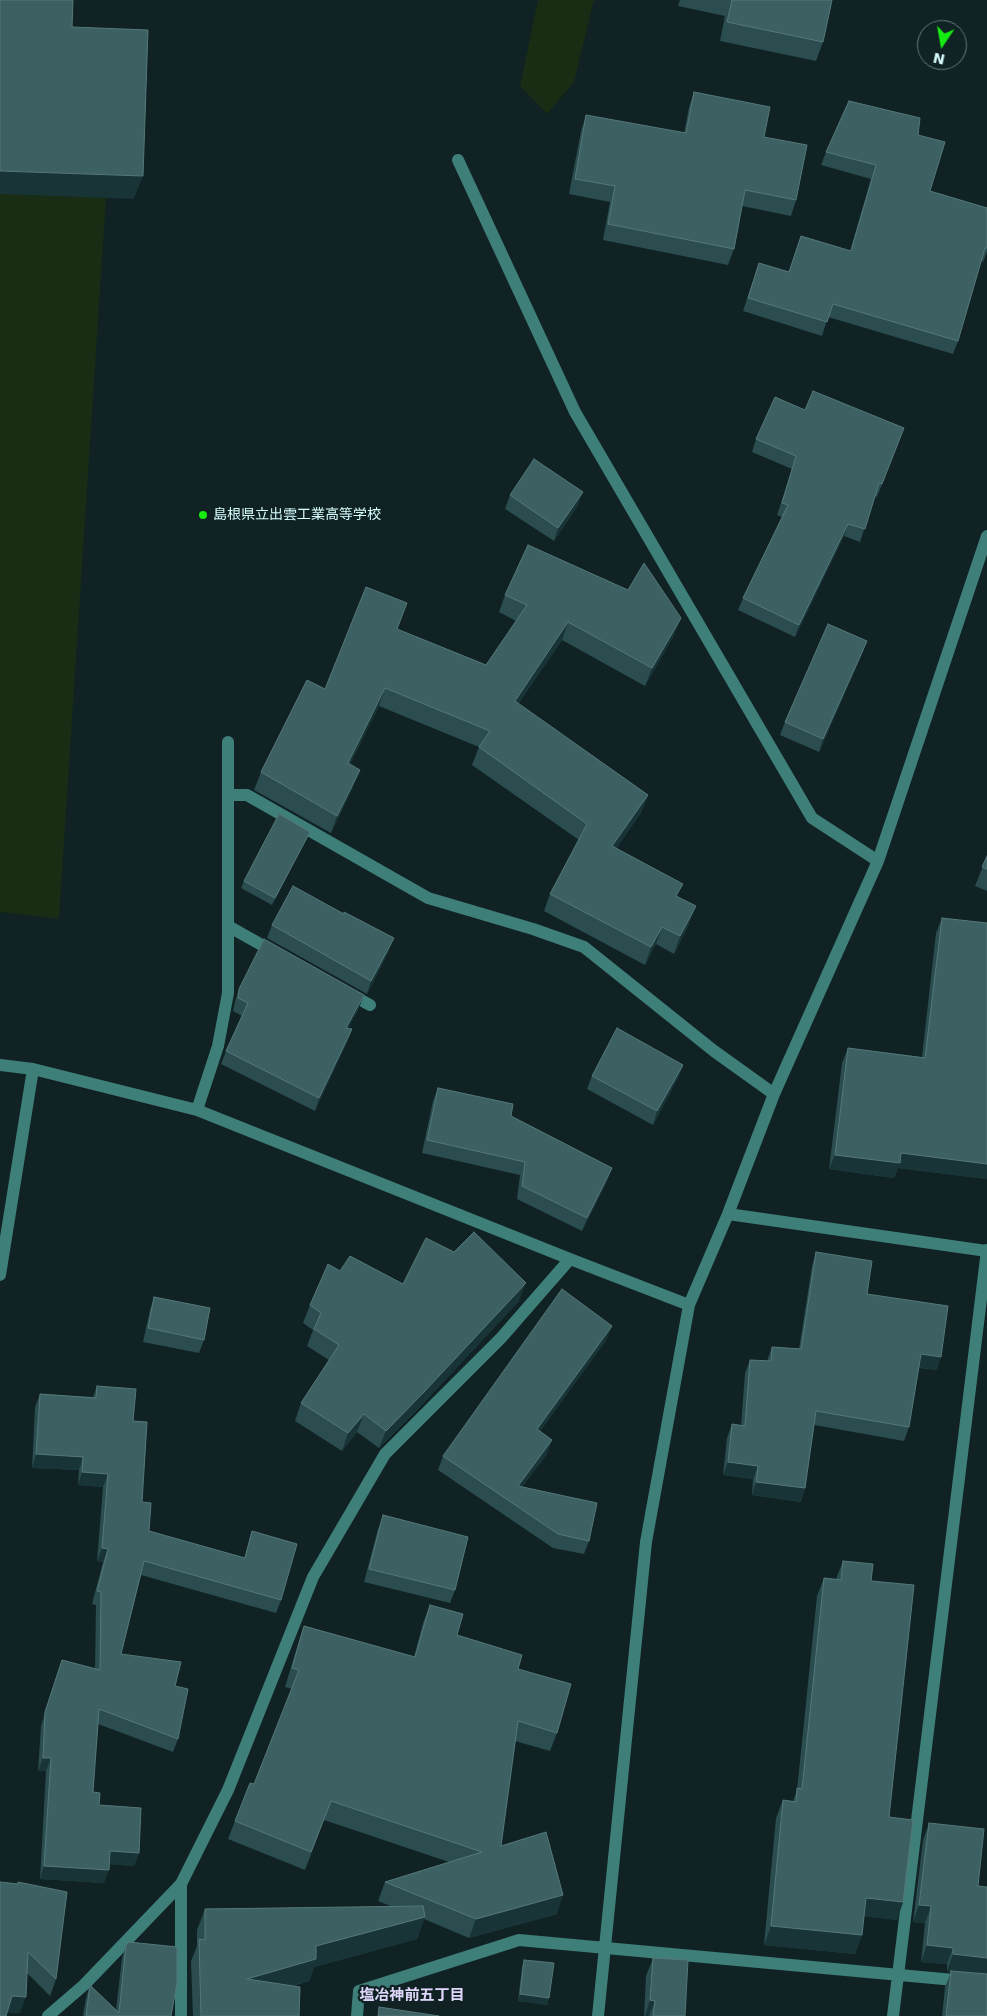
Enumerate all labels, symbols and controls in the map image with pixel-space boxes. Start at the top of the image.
north arrow [917,20,967,70]
text: N [932,50,946,68]
place label: 島根県立出雲工業高等学校 [213,507,381,523]
marker: 島根県立出雲工業高等学校 [197,509,209,521]
district label: 塩冶神前五丁目 [360,1987,464,2005]

